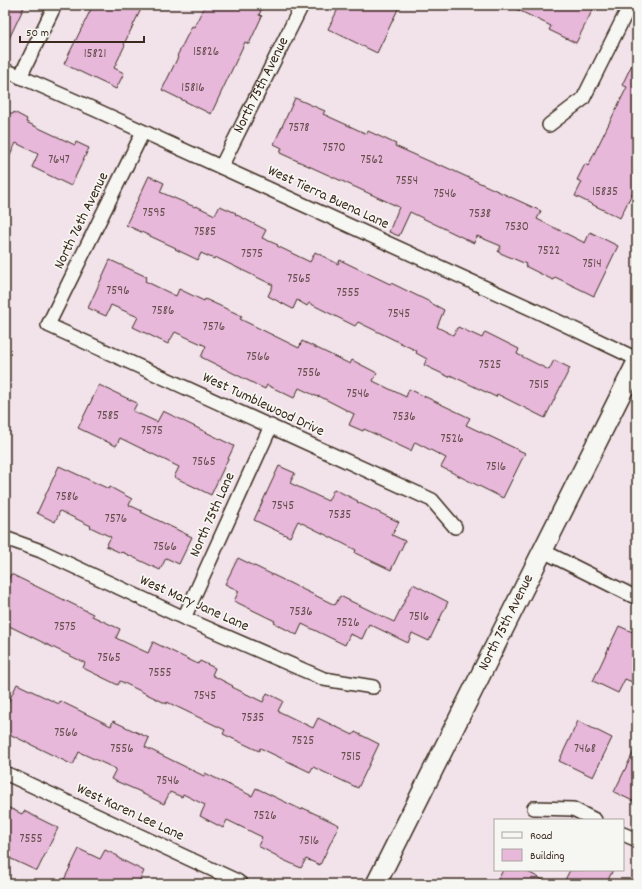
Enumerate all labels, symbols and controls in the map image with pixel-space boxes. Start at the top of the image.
scale bar [20,18,144,44]
text: 50 m [26,25,49,42]
street label: North 75th Avenue [228,33,295,138]
house number: 15826 [193,43,219,62]
house number: 15821 [84,45,106,64]
house number: 15816 [181,79,205,98]
house number: 7578 [288,119,310,138]
house number: 7570 [322,139,346,158]
house number: 7647 [48,151,70,170]
house number: 7562 [360,151,384,170]
street label: West Tierra Buena Lane [264,160,393,236]
street label: North 76th Avenue [49,168,115,273]
house number: 7554 [396,172,418,191]
house number: 15835 [592,183,618,202]
house number: 7546 [434,185,456,204]
house number: 7595 [143,204,165,223]
house number: 7538 [469,205,491,224]
house number: 7530 [505,218,529,237]
house number: 7585 [194,223,216,242]
house number: 7522 [538,242,560,261]
house number: 7575 [241,245,263,264]
house number: 7514 [582,255,602,274]
house number: 7565 [287,270,311,289]
house number: 7596 [106,282,130,301]
house number: 7555 [336,284,360,303]
house number: 7586 [152,302,174,321]
house number: 7545 [388,305,410,324]
house number: 7576 [203,318,225,337]
house number: 7566 [246,348,270,367]
house number: 7525 [479,356,501,375]
house number: 7556 [297,364,321,383]
street label: West Tumblewood Drive [198,367,328,443]
house number: 7515 [529,376,549,395]
house number: 7546 [347,385,369,404]
house number: 7585 [97,407,119,426]
house number: 7536 [392,408,416,427]
house number: 7575 [141,422,163,441]
house number: 7526 [440,430,464,449]
house number: 7565 [192,453,216,472]
house number: 7516 [486,458,506,477]
street label: North 75th Lane [184,469,242,561]
house number: 7586 [56,488,78,507]
house number: 7545 [272,497,294,516]
house number: 7535 [329,506,351,525]
house number: 7576 [105,510,127,529]
house number: 7566 [153,538,177,557]
street label: West Mary Jane Lane [136,570,253,638]
street label: North 75th Avenue [473,571,540,675]
house number: 7536 [289,603,313,622]
house number: 7516 [409,608,429,627]
house number: 7526 [336,614,360,633]
house number: 7575 [54,618,76,637]
house number: 7565 [97,649,121,668]
house number: 7555 [148,664,172,683]
house number: 7545 [194,687,216,706]
house number: 7535 [242,709,264,728]
house number: 7566 [54,724,78,743]
house number: 7525 [292,732,314,751]
house number: 7556 [110,740,134,759]
house number: 7468 [574,740,596,759]
house number: 7515 [341,748,361,767]
house number: 7546 [157,772,179,791]
street label: West Karen Lee Lane [73,778,188,848]
house number: 7526 [253,807,277,826]
legend [494,819,624,871]
text: Road [530,828,552,845]
house number: 7555 [19,830,43,849]
house number: 7516 [299,832,319,851]
text: Building [530,848,565,865]

